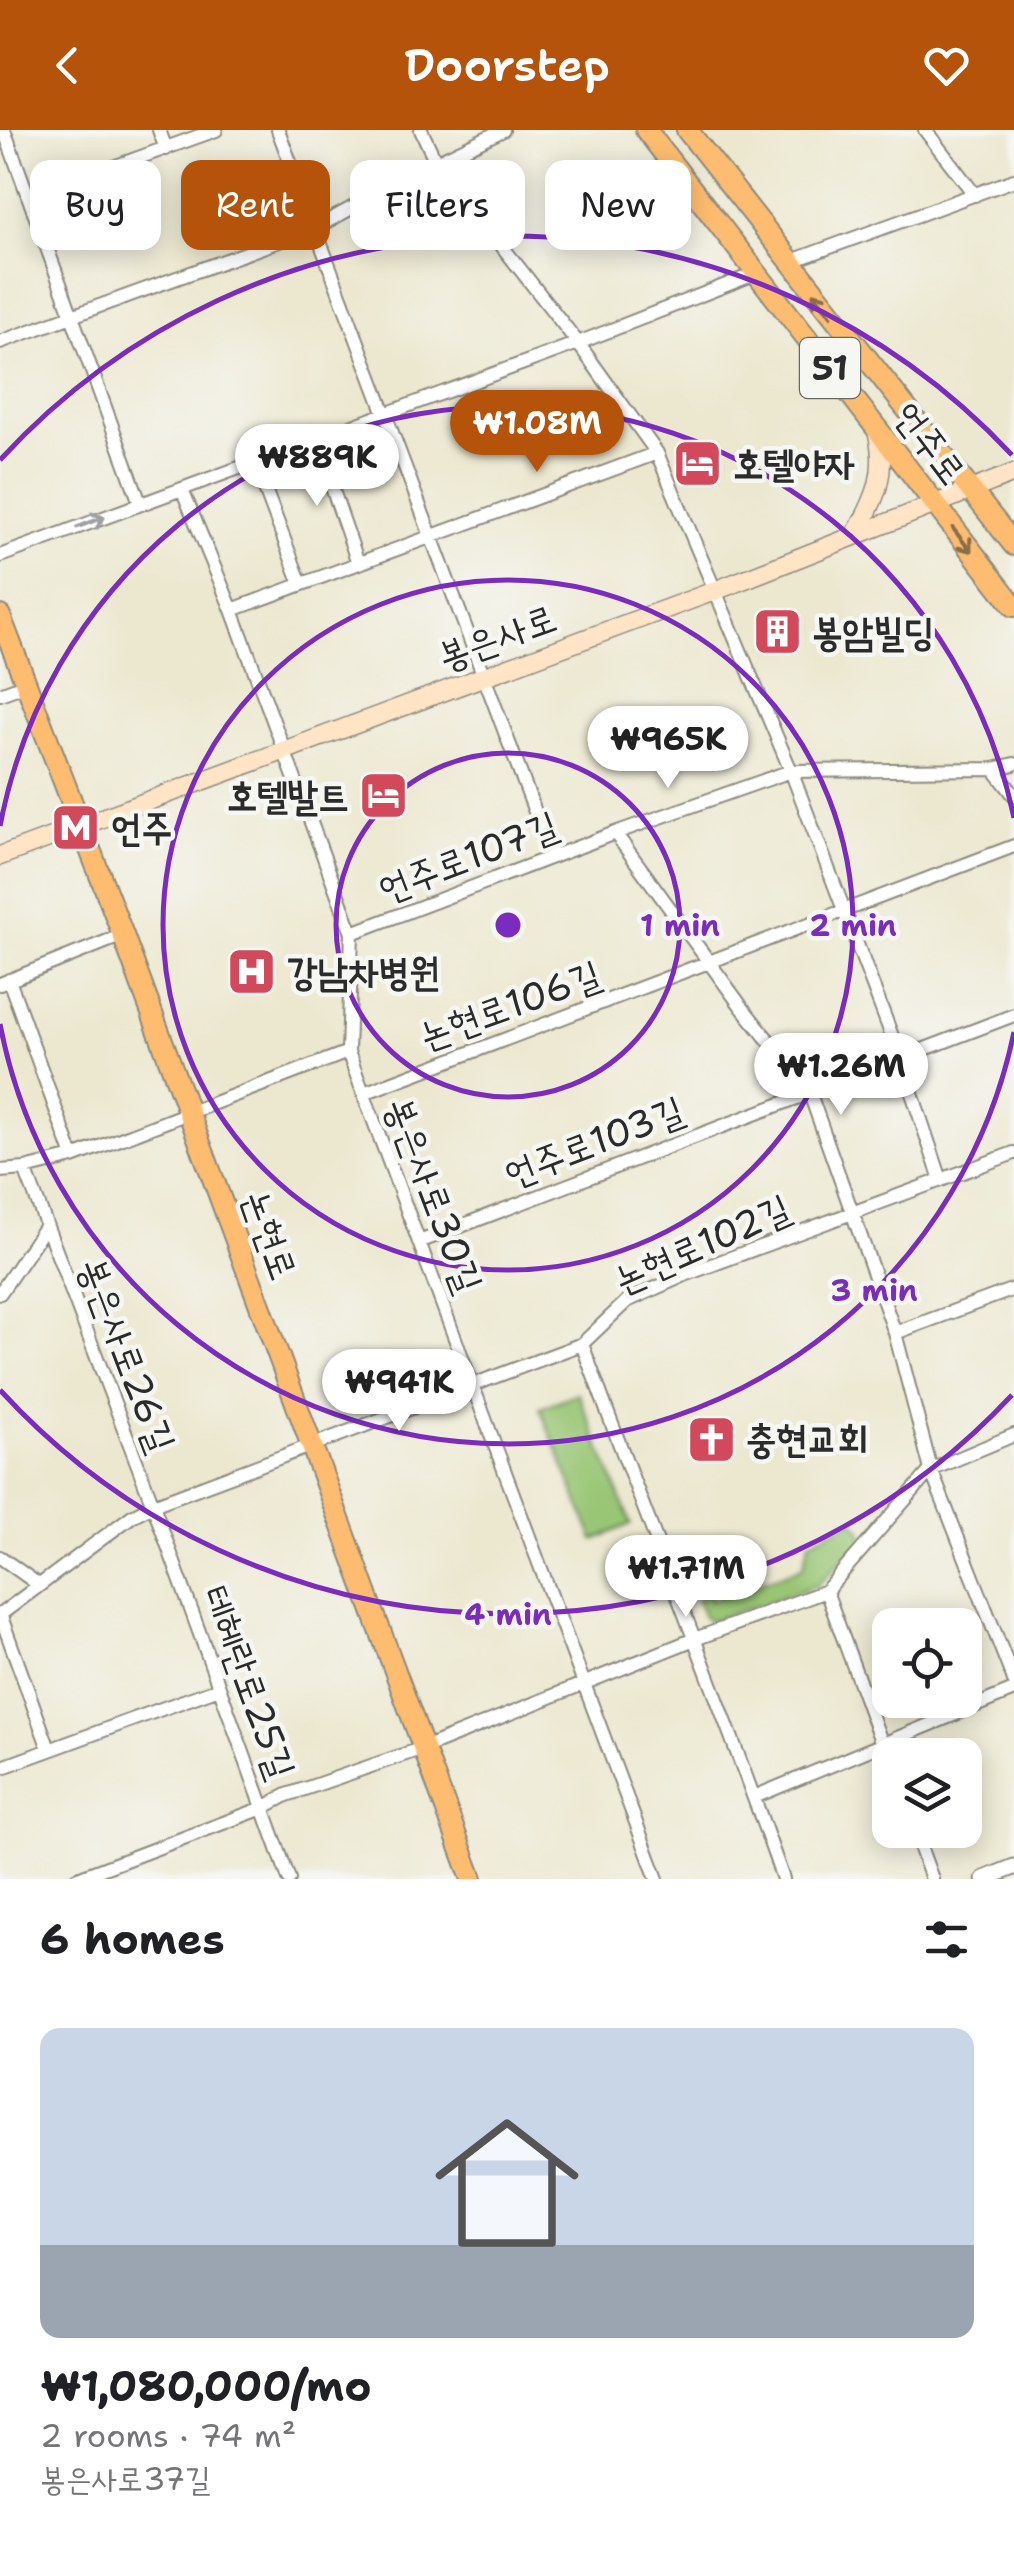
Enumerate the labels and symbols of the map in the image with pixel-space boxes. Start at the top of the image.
one-way arrow [812,291,833,318]
road number: 51 [800,338,860,398]
pin: ₩1.08M [456,390,618,475]
street label: 언주로 [882,391,978,495]
pin: ₩889K [247,424,387,509]
hotel icon: 호텔야자 [672,438,724,490]
place label: 호텔야자 [733,438,855,489]
one-way arrow [75,512,106,530]
one-way arrow [951,527,973,553]
street label: 봉은사로 [431,592,563,681]
building icon: 봉암빌딩 [751,606,803,658]
place label: 봉암빌딩 [812,606,934,657]
pin: ₩965K [598,706,738,791]
place label: 호텔발트 [227,770,349,821]
hotel icon: 호텔발트 [358,770,410,822]
street label: 언주로107길 [371,799,565,914]
metro station icon: 언주 [50,802,102,854]
place label: 언주 [111,802,172,853]
text: 1 min [640,905,720,946]
text: 2 min [809,905,897,946]
centre of rings [490,907,526,943]
hospital icon: 강남차병원 [226,946,278,998]
place label: 강남차병원 [287,946,440,997]
street label: 논현로106길 [412,948,608,1061]
pin: ₩1.26M [760,1033,922,1118]
street label: 언주로103길 [497,1084,691,1199]
street label: 봉은사로30길 [374,1090,495,1300]
street label: 논현로102길 [606,1182,798,1305]
street label: 논현로 [231,1183,310,1287]
street label: 봉은사로26길 [67,1250,188,1459]
text: 3 min [830,1270,918,1311]
pin: ₩941K [329,1349,469,1434]
church icon: 충현교회 [685,1413,737,1465]
place label: 충현교회 [746,1413,868,1464]
pin: ₩1.71M [605,1535,767,1620]
street label: 테헤란로25길 [191,1578,308,1785]
text: 4 min [464,1594,552,1635]

